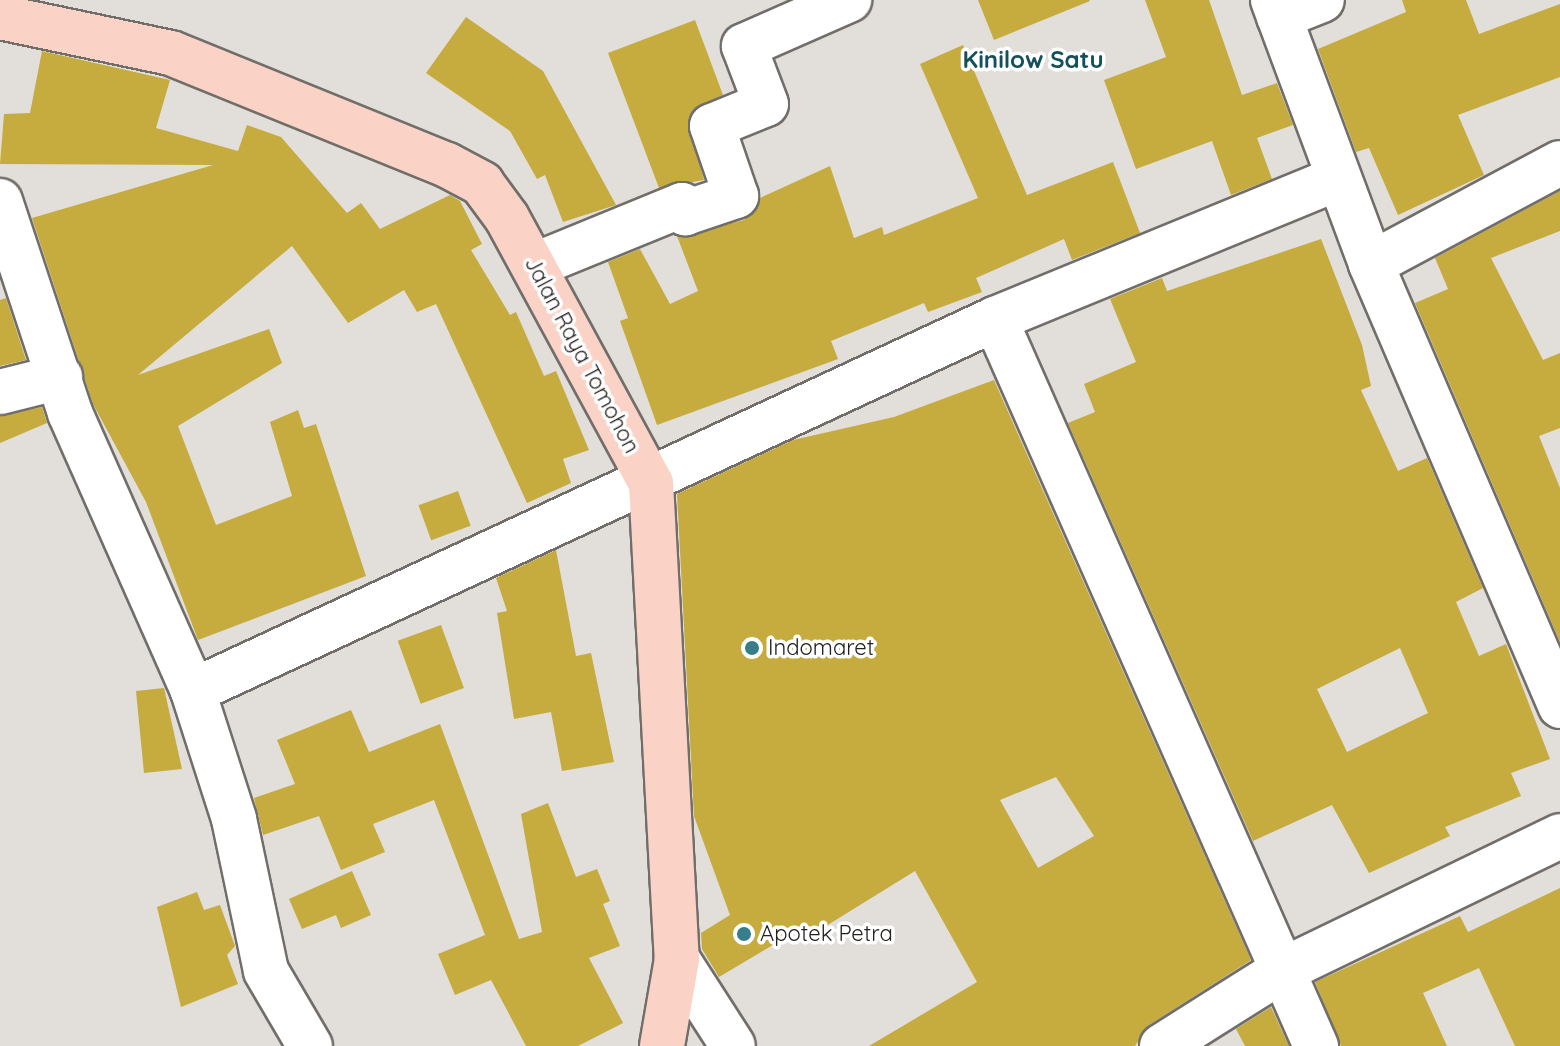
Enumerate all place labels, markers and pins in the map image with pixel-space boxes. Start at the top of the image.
place label: Indomaret [768,635,874,661]
marker: Indomaret [743,639,761,657]
place label: Apotek Petra [760,921,893,947]
marker: Apotek Petra [735,925,753,943]

